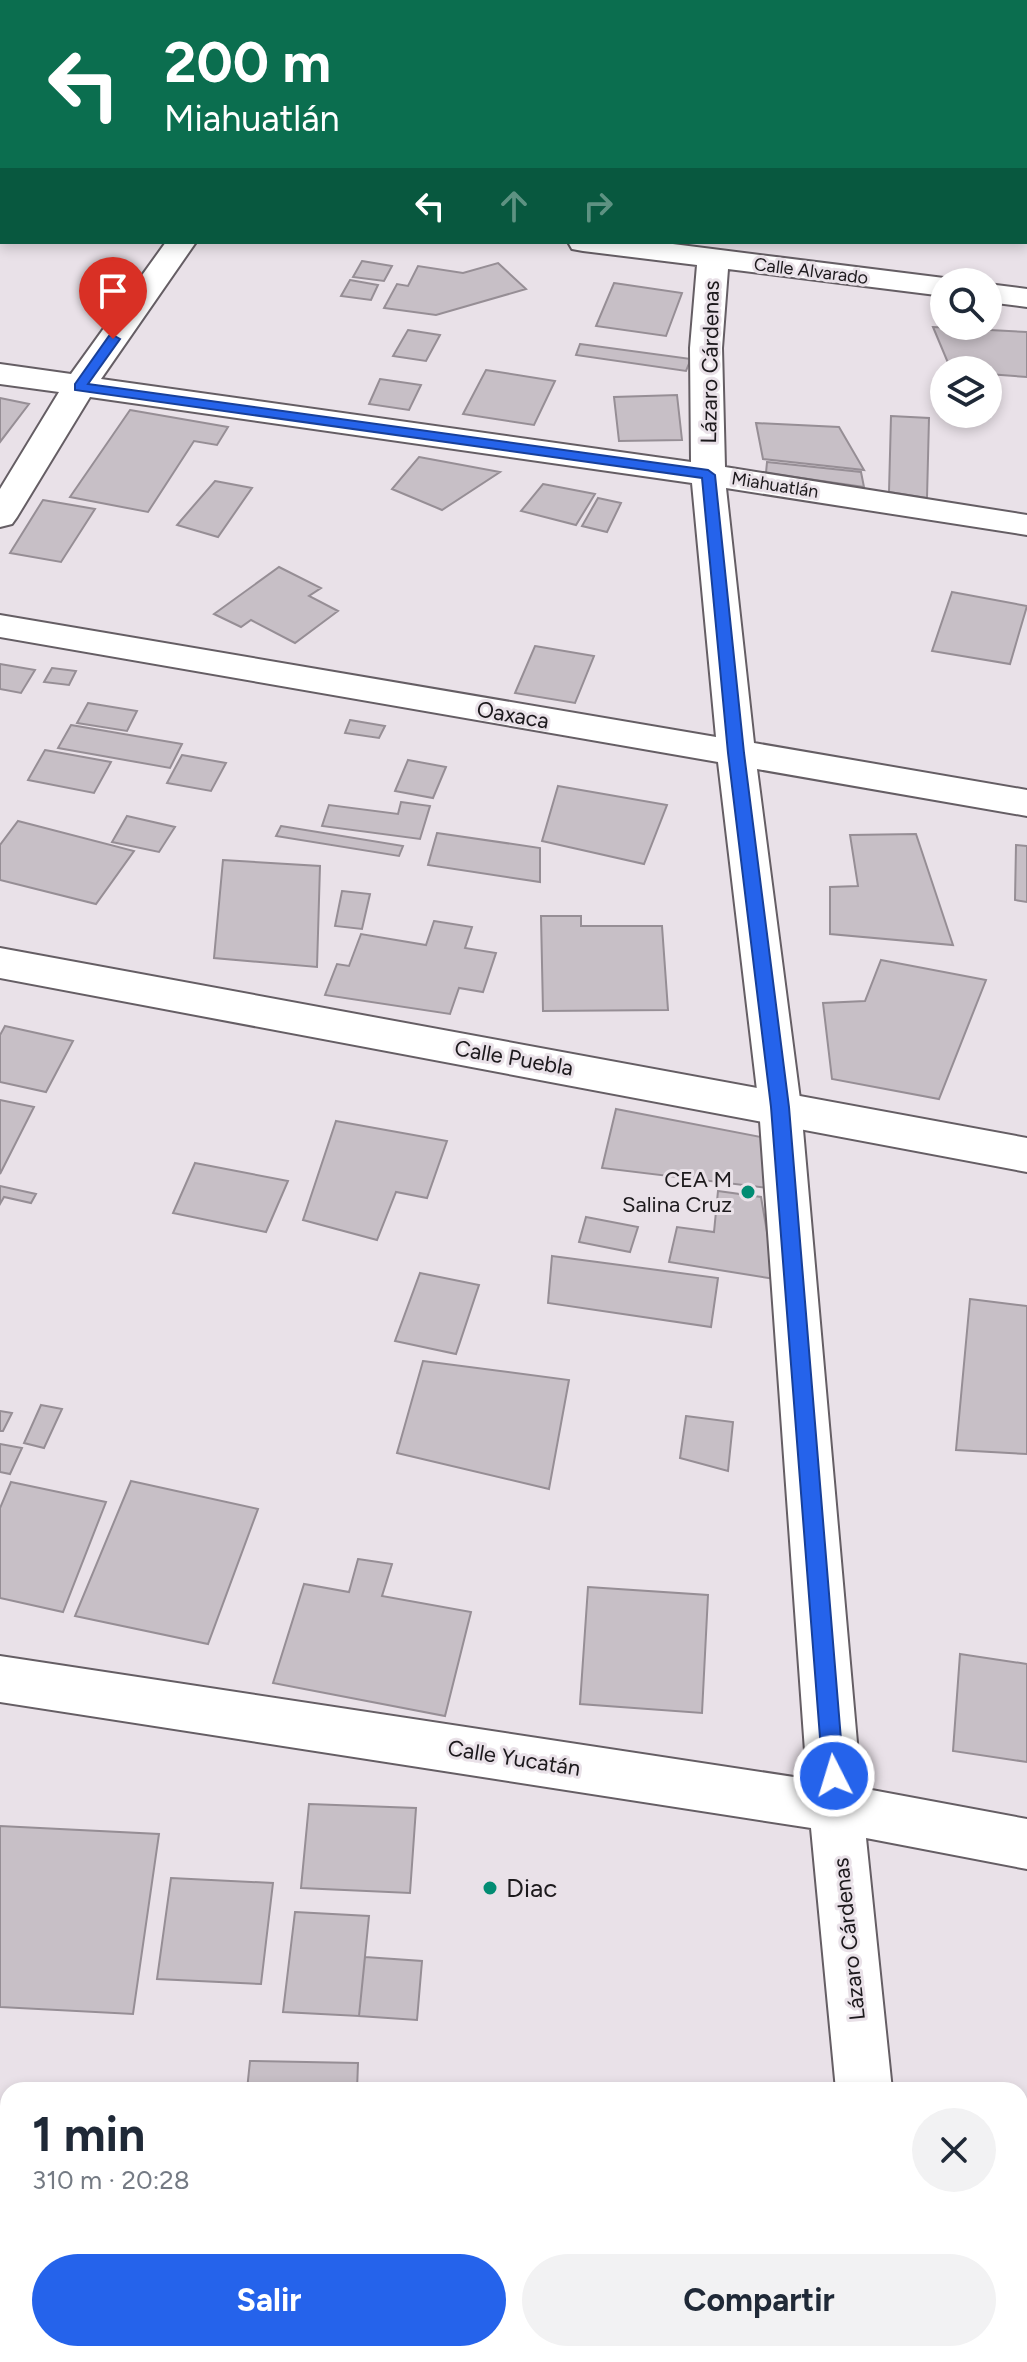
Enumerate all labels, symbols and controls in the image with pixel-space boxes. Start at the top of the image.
text: 200 m [164,29,331,96]
icon: left [32,32,136,136]
text: Miahuatlán [164,97,340,140]
icon: left [408,184,452,228]
icon: ahead [492,184,536,228]
icon: right [576,184,620,228]
street label: Calle Alvarado [753,253,869,289]
pin [79,257,147,339]
map controls [930,268,1002,428]
button: search [930,268,1002,340]
icon: arrive [91,269,135,313]
street label: Lázaro Cárdenas [695,280,725,444]
button: layers [930,356,1002,428]
street label: Miahuatlán [730,467,820,503]
street label: Oaxaca [475,695,551,735]
street label: Calle Puebla [453,1034,575,1082]
place label: CEA M Salina Cruz [622,1166,732,1218]
marker: CEA M Salina Cruz [739,1183,757,1201]
street label: Calle Yucatán [446,1734,582,1782]
position arrow [792,1734,876,1818]
street label: Lázaro Cárdenas [827,1856,871,2022]
place label: Diac [506,1872,557,1904]
marker: Diac [481,1879,499,1897]
text: 1 min [32,2105,145,2163]
button: close [912,2108,996,2192]
text: 310 m · 20:28 [32,2164,190,2196]
button: Salir [32,2254,506,2346]
button: Compartir [522,2254,996,2346]

